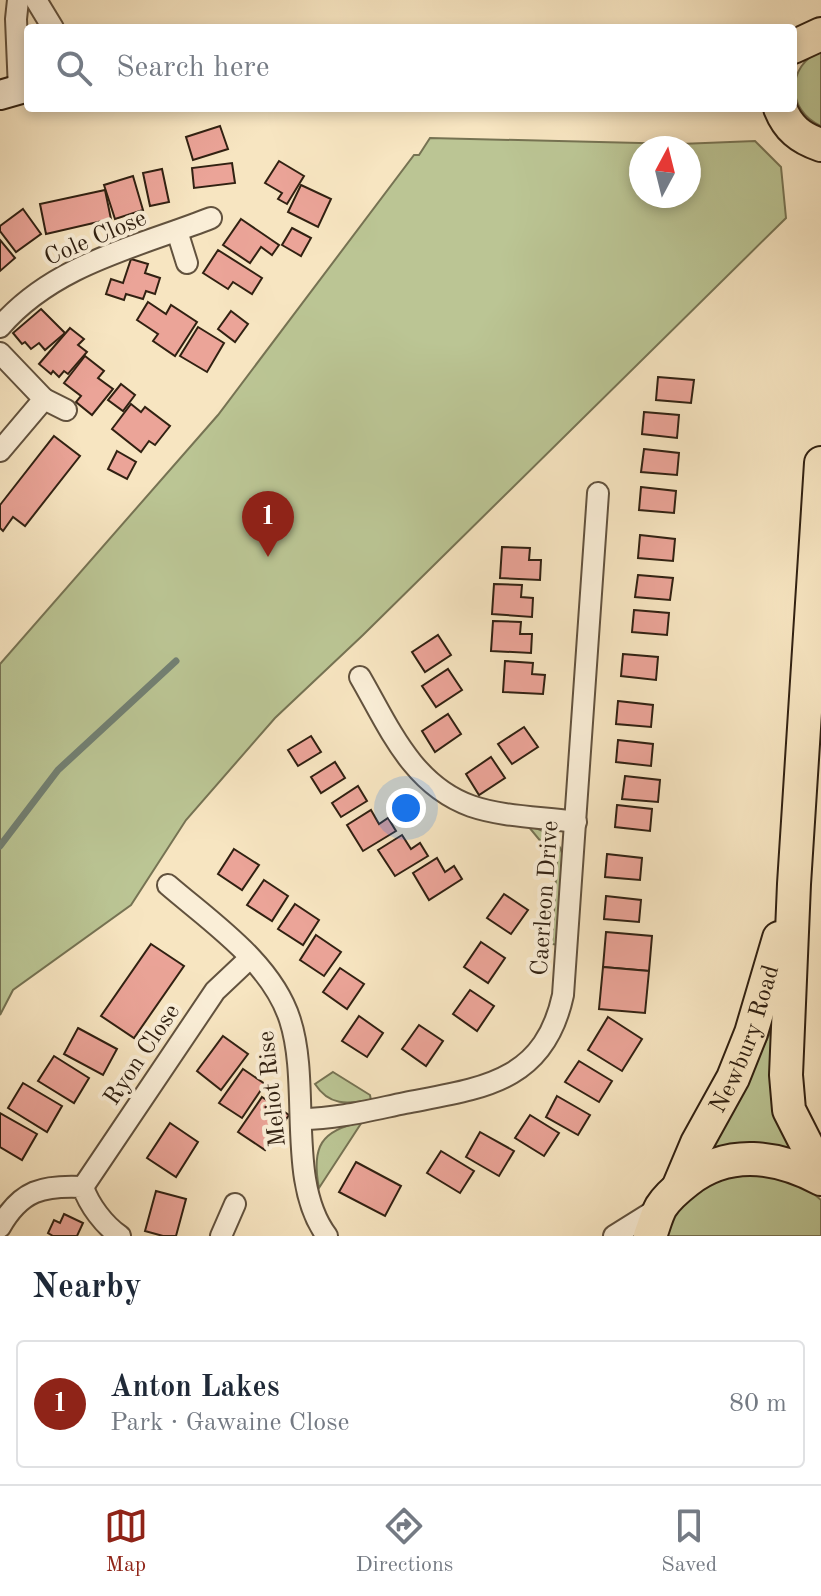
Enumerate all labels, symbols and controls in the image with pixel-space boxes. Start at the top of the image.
search box [24,24,797,112]
icon: search [52,46,96,90]
text: Search here [116,53,270,83]
north arrow [629,136,701,208]
street label: Cole Close [41,207,150,271]
pin: 1 [242,491,294,557]
your location [386,788,426,828]
street label: Caerleon Drive [529,820,563,977]
street label: Newbury Road [706,963,784,1117]
street label: Ryon Close [100,1000,185,1110]
street label: Meliot Rise [255,1030,291,1148]
text: Nearby [32,1271,142,1305]
text: Anton Lakes [110,1373,280,1403]
text: 1 [52,1391,68,1417]
text: 80 m [729,1391,787,1417]
text: Park · Gawaine Close [110,1410,349,1436]
tab: Map [104,1504,148,1579]
tab: Directions [356,1504,453,1579]
tab: Saved [661,1504,717,1579]

